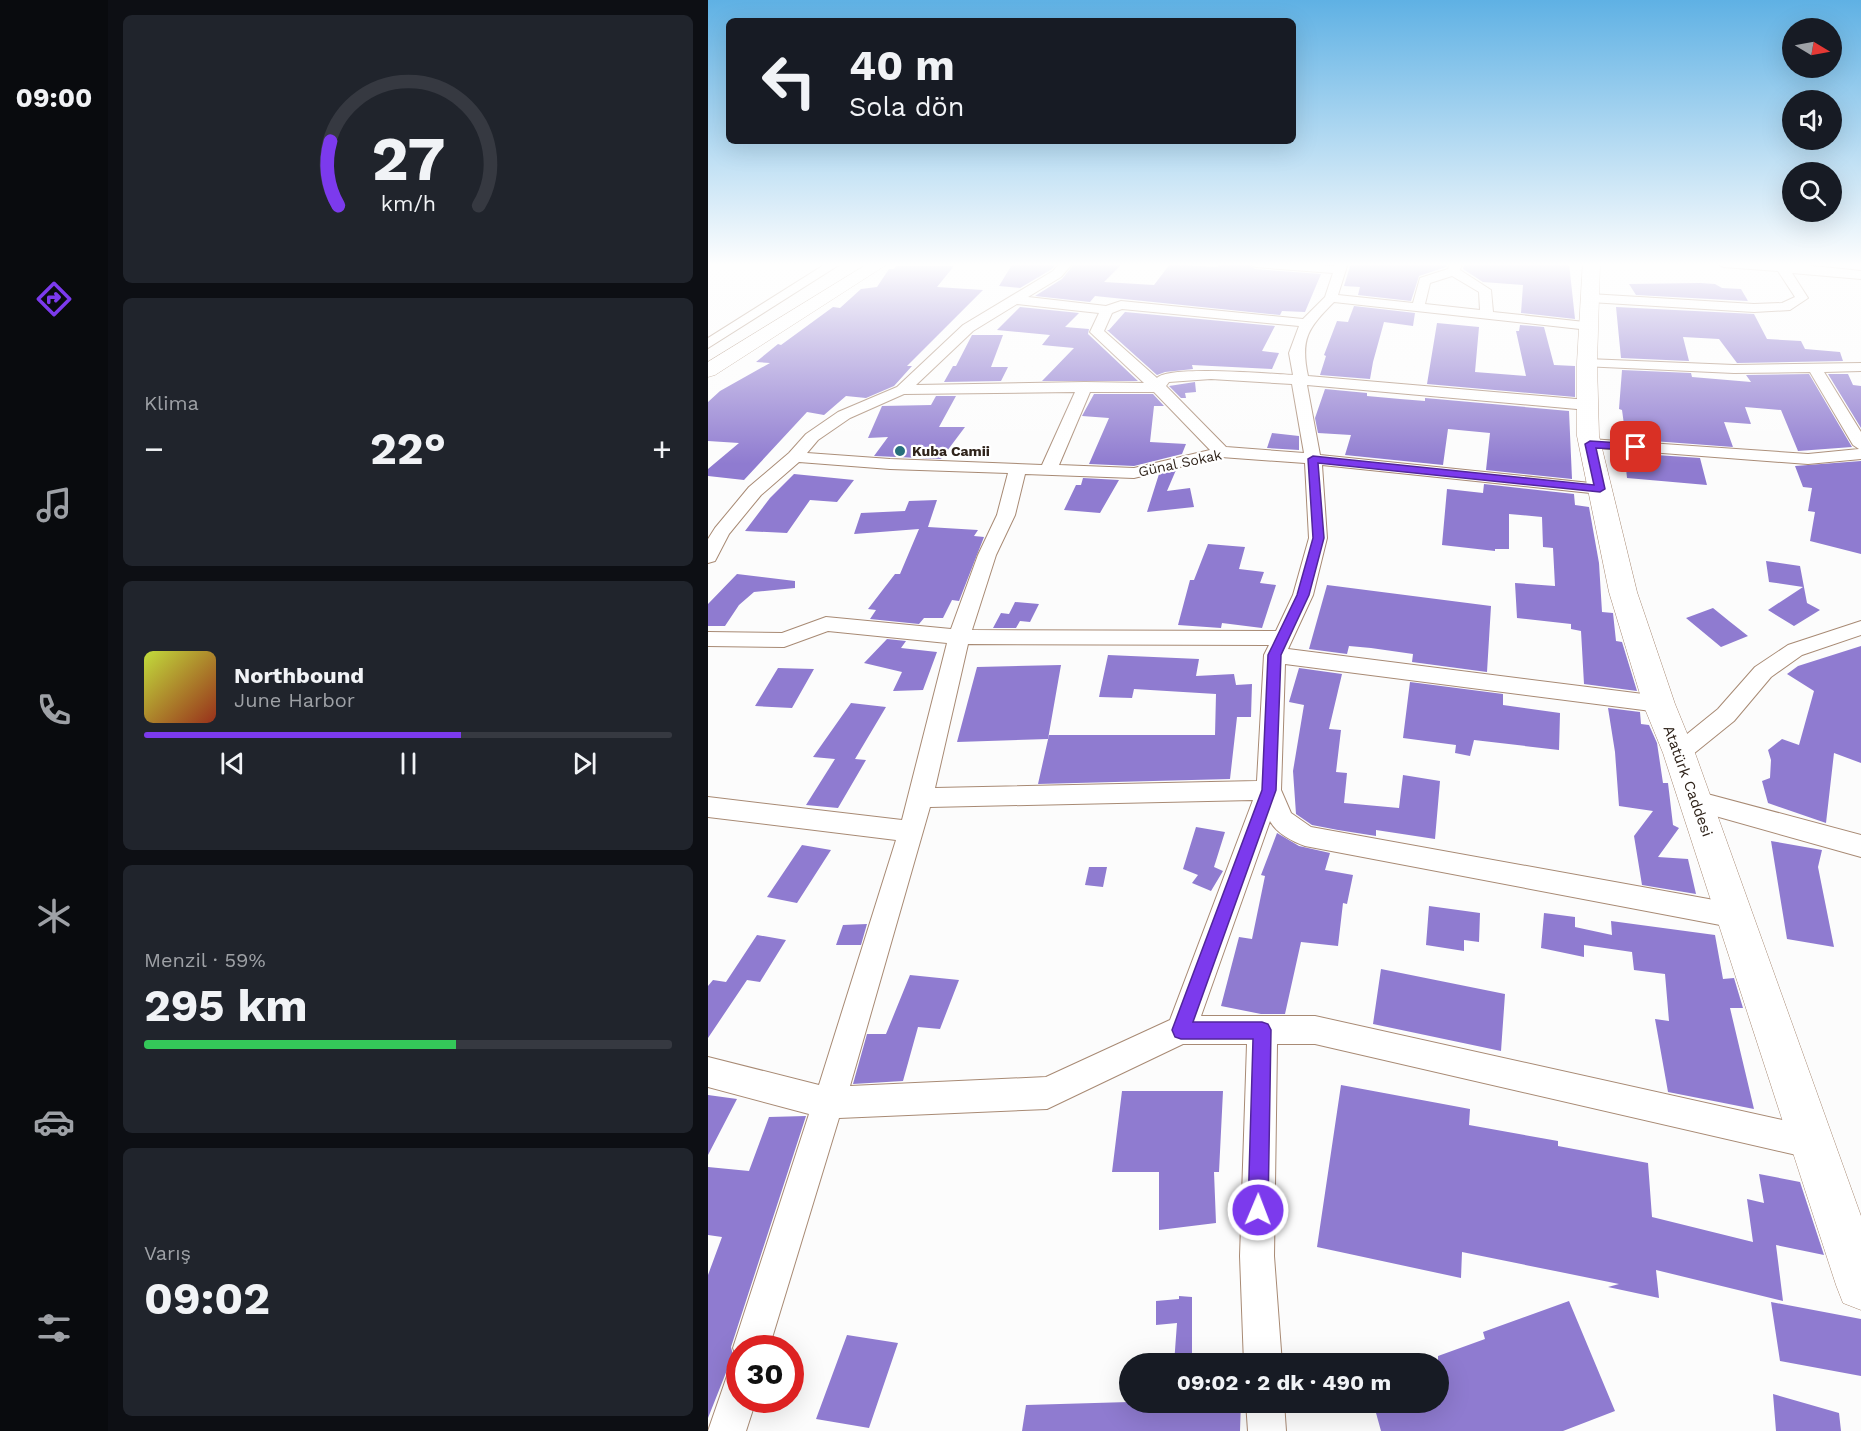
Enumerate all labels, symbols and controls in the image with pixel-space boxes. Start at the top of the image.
north arrow [1782,18,1842,78]
map controls [1782,18,1842,222]
text: 40 m [849,41,955,90]
icon: left [750,42,828,120]
text: 09:00 [16,82,92,114]
button: sound [1782,90,1842,150]
text: Sola dön [849,91,964,123]
text: 27 [371,122,445,195]
button: search [1782,162,1842,222]
text: km/h [380,191,436,216]
icon: directions [33,278,75,320]
text: Klima [144,391,199,415]
pin [1610,421,1661,472]
text: 22° [370,422,446,475]
text: − [144,429,164,468]
text: + [652,429,672,468]
icon: arrive [1619,430,1652,463]
place label: Kuba Camii [912,443,990,459]
marker: Kuba Camii [893,444,907,458]
street label: Günal Sokak [1137,446,1223,480]
icon: music [33,484,75,526]
text: Northbound [234,663,364,688]
text: June Harbor [234,688,355,712]
icon: phone [33,689,75,731]
street label: Atatürk Caddesi [1660,723,1716,839]
icon: previous [216,747,249,780]
icon: pause [392,747,425,780]
icon: next [568,747,601,780]
icon: climate [33,895,75,937]
text: Menzil · 59% [144,948,266,972]
text: 295 km [144,979,308,1032]
icon: car [33,1101,75,1143]
position arrow [1226,1178,1290,1242]
text: Varış [144,1241,191,1265]
text: 09:02 [144,1272,270,1325]
icon: filters [33,1307,75,1349]
speed limit sign: 30 [726,1335,804,1413]
text: 09:02 · 2 dk · 490 m [1177,1370,1391,1395]

